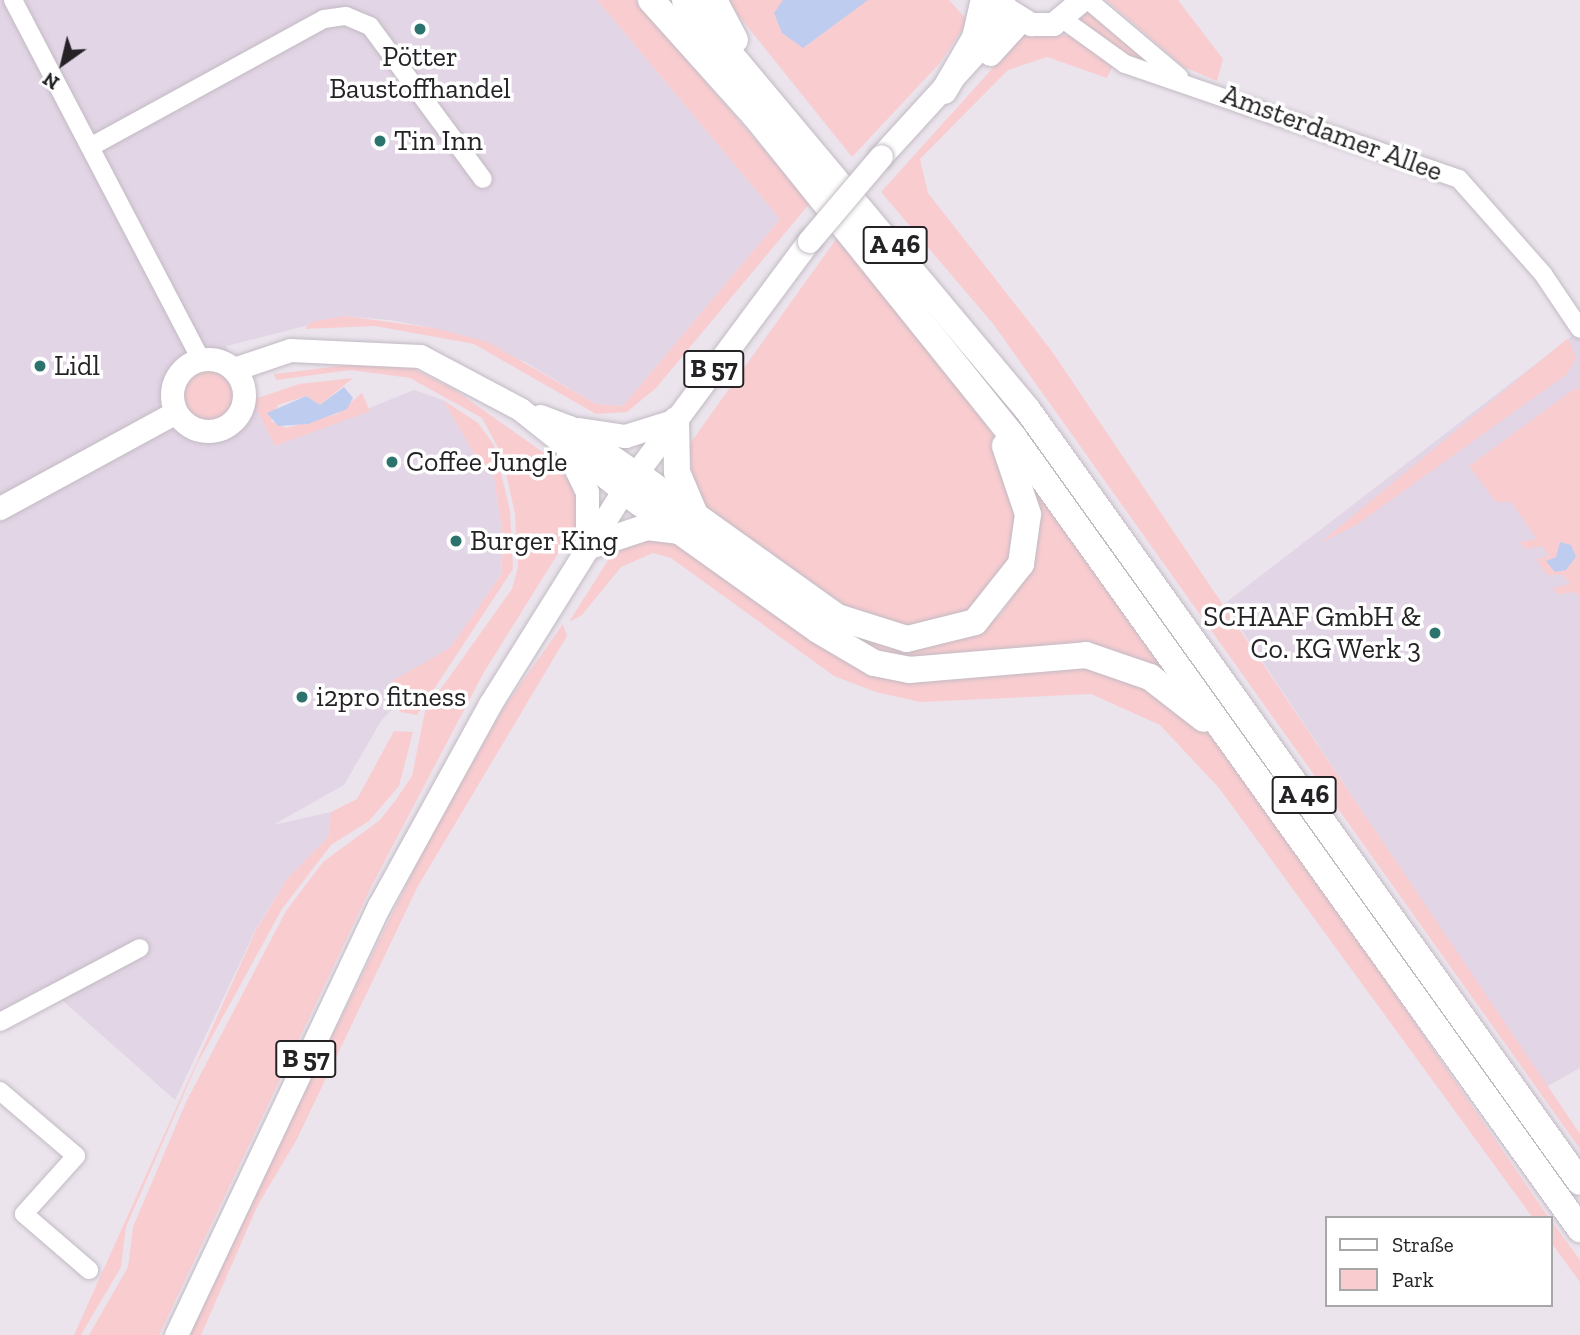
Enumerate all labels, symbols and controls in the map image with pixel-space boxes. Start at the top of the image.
marker: Pötter Baustoffhandel [412,21,428,37]
north arrow [28,28,98,98]
place label: Pötter Baustoffhandel [329,40,511,106]
text: N [39,67,63,94]
street label: Amsterdamer Allee [1217,77,1447,189]
place label: Tin Inn [394,124,483,158]
marker: Tin Inn [372,133,388,149]
road number: A 46 [862,222,928,268]
road number: B 57 [682,346,746,392]
place label: Lidl [54,349,100,383]
marker: Lidl [32,358,48,374]
place label: Coffee Jungle [406,445,568,479]
marker: Coffee Jungle [384,454,400,470]
place label: Burger King [470,524,618,558]
marker: Burger King [448,533,464,549]
place label: SCHAAF GmbH & Co. KG Werk 3 [1203,600,1421,666]
marker: SCHAAF GmbH & Co. KG Werk 3 [1427,625,1443,641]
place label: i2pro fitness [316,680,466,714]
marker: i2pro fitness [294,689,310,705]
road number: A 46 [1271,772,1337,818]
road number: B 57 [274,1036,338,1082]
legend [1324,1216,1552,1307]
text: Straße [1392,1232,1454,1257]
text: Park [1392,1267,1434,1292]

